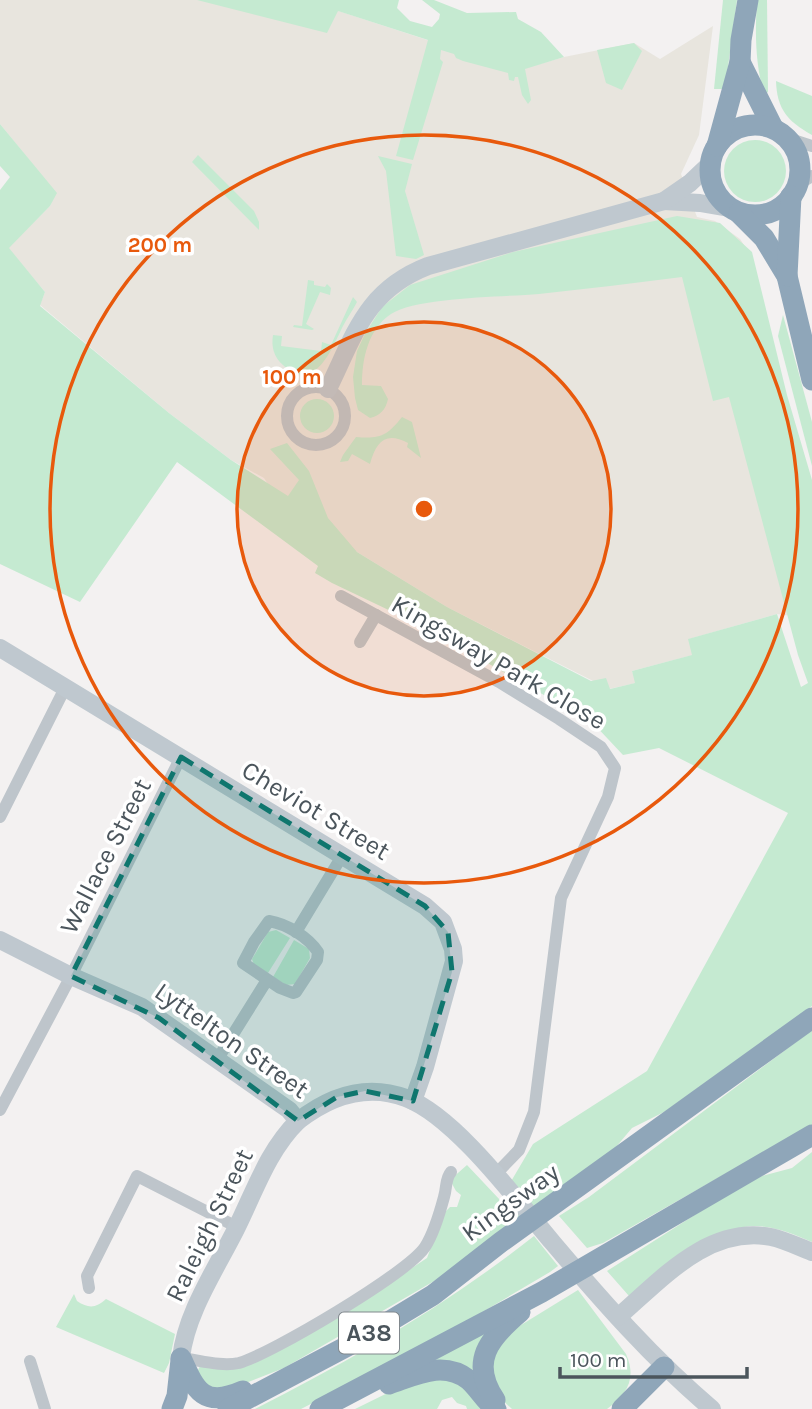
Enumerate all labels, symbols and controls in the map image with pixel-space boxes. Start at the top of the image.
text: 200 m [128,233,192,257]
text: 100 m [262,365,322,389]
centre of rings [412,497,436,521]
street label: Kingsway Park Close [386,588,611,736]
street label: Cheviot Street [236,754,396,867]
street label: Wallace Street [53,773,158,939]
street label: Lyttelton Street [149,976,315,1105]
street label: Raleigh Street [159,1143,260,1307]
street label: Kingsway [456,1157,565,1248]
road number: A38 [339,1312,399,1353]
scale bar [560,1336,747,1380]
text: 100 m [570,1348,627,1372]

